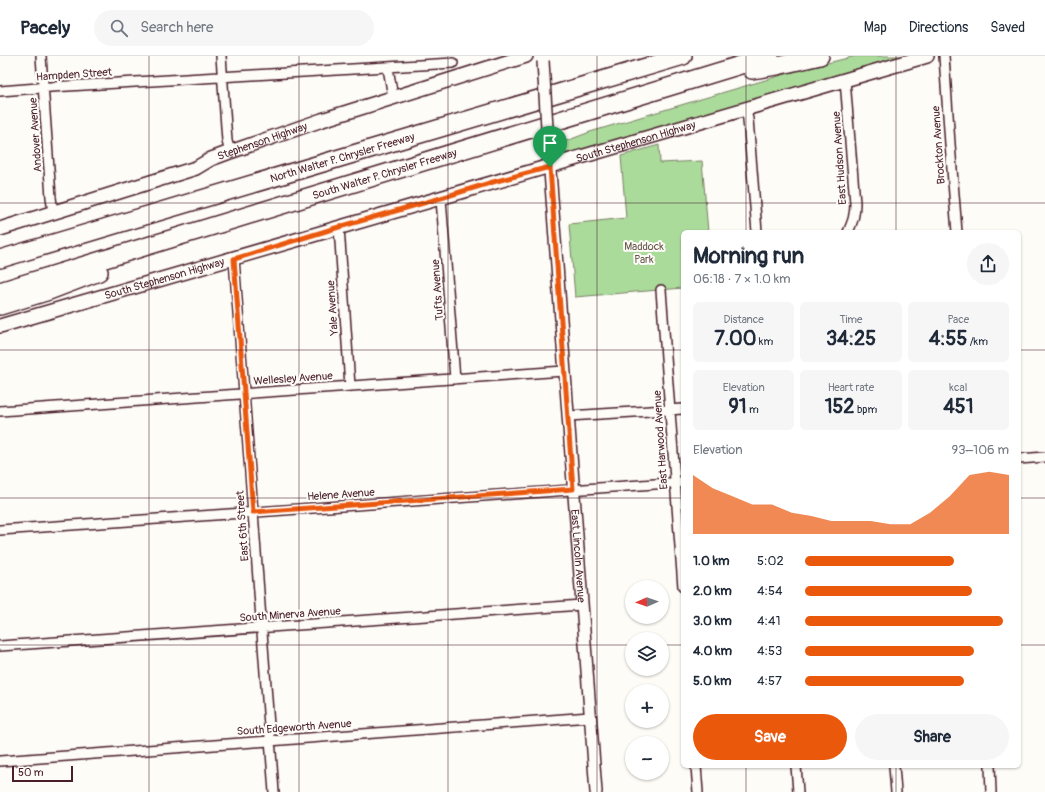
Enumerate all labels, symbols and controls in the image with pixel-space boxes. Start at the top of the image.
search box [94,10,374,46]
text: Pacely [20,16,70,40]
icon: search [108,17,130,39]
text: Search here [140,18,213,37]
text: Map [864,19,887,36]
text: Directions [909,19,968,36]
text: Saved [990,19,1025,36]
street label: Hampden Street [36,65,113,84]
street label: Andover Avenue [26,97,45,173]
street label: Brockton Avenue [929,105,948,185]
street label: East Hudson Avenue [830,110,849,205]
street label: South Stephenson Highway [574,118,697,165]
street label: Stephenson Highway [216,120,309,163]
pin [533,126,567,167]
street label: North Walter P. Chrysler Freeway [269,130,416,185]
icon: arrive [539,132,561,154]
street label: South Walter P. Chrysler Freeway [311,146,459,202]
park label: Maddock Park [624,240,664,266]
text: Morning run [693,242,804,270]
button: share [967,243,1009,285]
street label: South Stephenson Highway [103,255,226,302]
street label: Tufts Avenue [429,258,446,321]
text: 06:18 · 7 × 1.0 km [693,271,791,287]
street label: Yale Avenue [324,279,341,337]
text: Distance [724,313,764,326]
text: Time [839,313,862,326]
text: Pace [947,313,969,326]
text: 7.00 [714,326,756,351]
text: 34:25 [826,326,876,351]
text: 4:55 [929,326,967,351]
text: km [756,335,773,348]
text: /km [967,335,988,348]
street label: Wellesley Avenue [253,369,334,388]
text: Elevation [723,381,765,394]
text: Heart rate [828,381,874,394]
text: kcal [949,381,967,394]
street label: East Harwood Avenue [651,389,670,490]
text: 91 [729,394,747,419]
text: 152 [825,394,855,419]
text: 451 [943,394,973,419]
text: m [747,403,759,416]
text: bpm [855,403,877,416]
text: Elevation [693,442,743,458]
text: 93–106 m [952,442,1009,458]
street label: Helene Avenue [307,486,376,503]
street label: East 6th Street [234,490,251,562]
street label: East Lincoln Avenue [568,509,588,604]
text: 1.0 km [693,553,730,569]
text: 5:02 [757,553,784,569]
north arrow [625,580,669,624]
map controls [625,580,669,780]
text: 2.0 km [693,583,732,599]
text: 4:54 [757,583,783,599]
street label: South Minerva Avenue [239,604,342,625]
text: 3.0 km [693,613,732,629]
text: 4:41 [757,613,781,629]
button: layers [625,632,669,676]
text: 4.0 km [693,643,732,659]
text: 4:53 [757,643,782,659]
text: 5.0 km [693,673,732,689]
text: 4:57 [757,673,782,689]
button: + [625,684,669,728]
button: Save [693,714,847,760]
button: Share [855,714,1009,760]
street label: South Edgeworth Avenue [236,717,352,738]
button: − [625,736,669,780]
scale bar [12,764,73,783]
text: 50 m [18,766,44,779]

